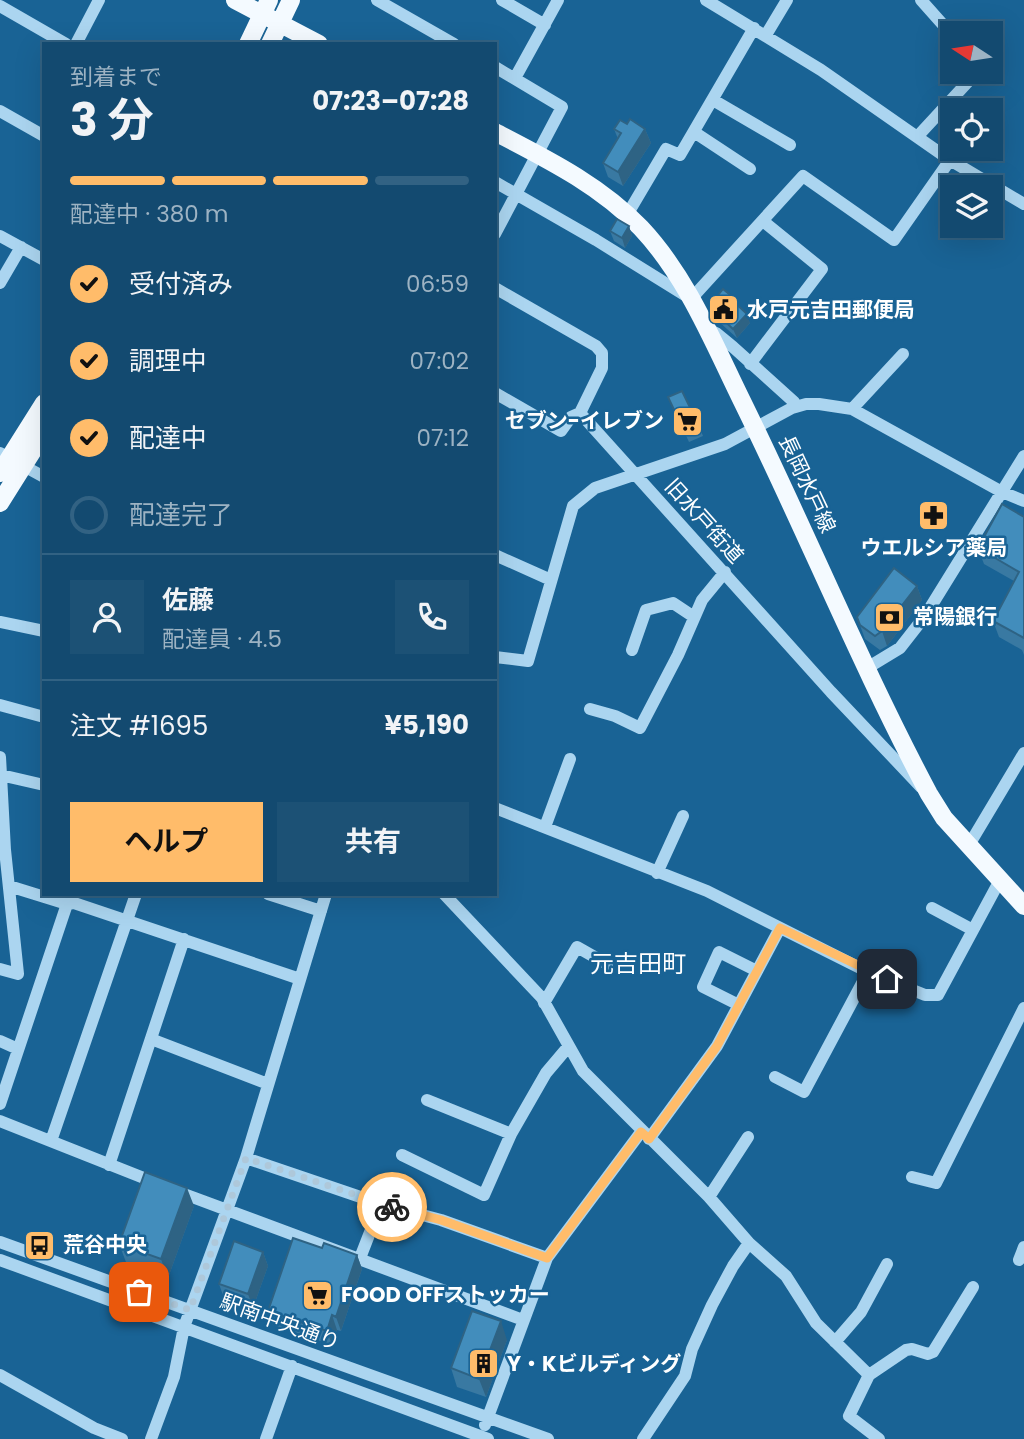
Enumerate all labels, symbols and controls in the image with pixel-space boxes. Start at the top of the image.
north arrow [940,21,1003,84]
map controls [940,21,1003,238]
text: 到着まで [70,61,162,93]
text: 07:23–07:28 [312,83,469,119]
text: 3 分 [70,88,154,152]
button: locate [940,98,1003,161]
button: layers [940,175,1003,238]
text: 配達中 · 380 m [70,198,229,230]
icon: check [70,265,108,303]
text: 受付済み [129,266,233,302]
text: 06:59 [406,268,469,300]
public building icon: 水戸元吉田郵便局 [707,293,741,327]
place label: 水戸元吉田郵便局 [747,295,915,324]
icon: check [70,342,108,380]
text: 調理中 [129,343,207,379]
text: 07:02 [409,345,469,377]
supermarket icon: セブン-イレブン [670,404,704,438]
place label: セブン-イレブン [505,406,664,435]
icon: check [70,419,108,457]
text: 配達中 [129,420,207,456]
text: 07:12 [417,422,469,454]
street label: 長岡水戸線 [772,430,843,537]
street label: 旧水戸街道 [658,472,750,569]
text: 配達完了 [129,497,233,533]
pharmacy icon: ウエルシア薬局 [917,499,951,533]
place label: ウエルシア薬局 [861,533,1008,562]
button: person [70,580,144,654]
button: phone [395,580,469,654]
text: 佐藤 [162,582,214,618]
bank icon: 常陽銀行 [873,600,907,634]
place label: 常陽銀行 [913,602,997,631]
text: 配達員 · 4.5 [162,623,282,655]
text: ¥5,190 [384,707,469,743]
text: 注文 #1695 [70,708,208,744]
button: ヘルプ [70,802,263,882]
button: 共有 [277,802,469,882]
district label: 元吉田町 [590,947,686,980]
pin [857,949,917,1009]
icon: home [868,960,906,998]
courier [357,1172,427,1242]
icon: bike [373,1188,411,1226]
bus stop icon: 荒谷中央 [23,1228,57,1262]
place label: 荒谷中央 [63,1230,147,1259]
pin [109,1262,169,1322]
icon: bag [120,1273,158,1311]
supermarket icon: FOOD OFFストッカー [301,1278,335,1312]
place label: FOOD OFFストッカー [341,1280,550,1309]
street label: 駅南中央通り [216,1286,344,1357]
building icon: Y・Kビルディング [467,1347,501,1381]
place label: Y・Kビルディング [507,1349,681,1378]

